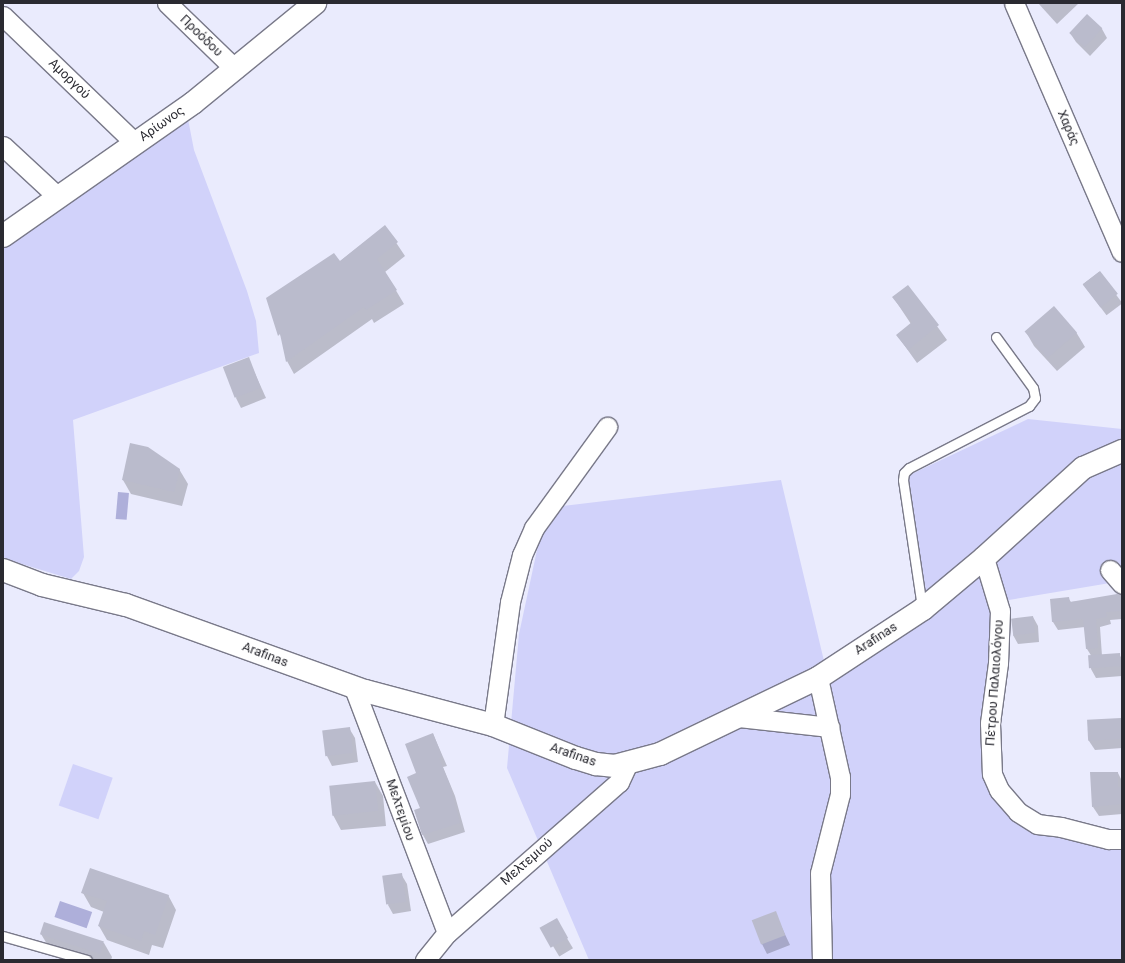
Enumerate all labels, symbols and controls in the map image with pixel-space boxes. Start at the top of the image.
street label: Προόδου [176,12,226,60]
street label: Αμοργού [45,56,93,102]
street label: Αρίωνος [137,103,187,145]
street label: Χαράς [1054,108,1082,148]
street label: Arafinas [852,619,900,659]
street label: Πέτρου Παλαιολόγου [983,619,1007,747]
street label: Arafinas [240,639,290,671]
street label: Arafinas [548,740,598,770]
street label: Μελτεμίου [382,777,418,843]
street label: Μελτεμιού [498,835,556,889]

